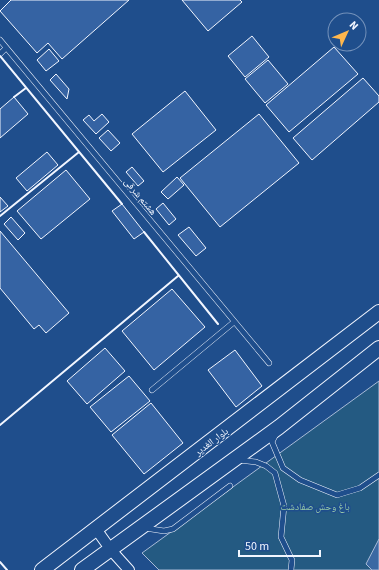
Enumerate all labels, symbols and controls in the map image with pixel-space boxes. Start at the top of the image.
north arrow [327,12,367,52]
text: N [346,18,362,33]
street label: هشتم شرقی [121,175,160,218]
street label: بلوار الغدیر [191,424,232,460]
park label: باغ وحش صفادشت [280,500,350,514]
scale bar [239,532,320,558]
text: 50 m [245,538,269,555]

